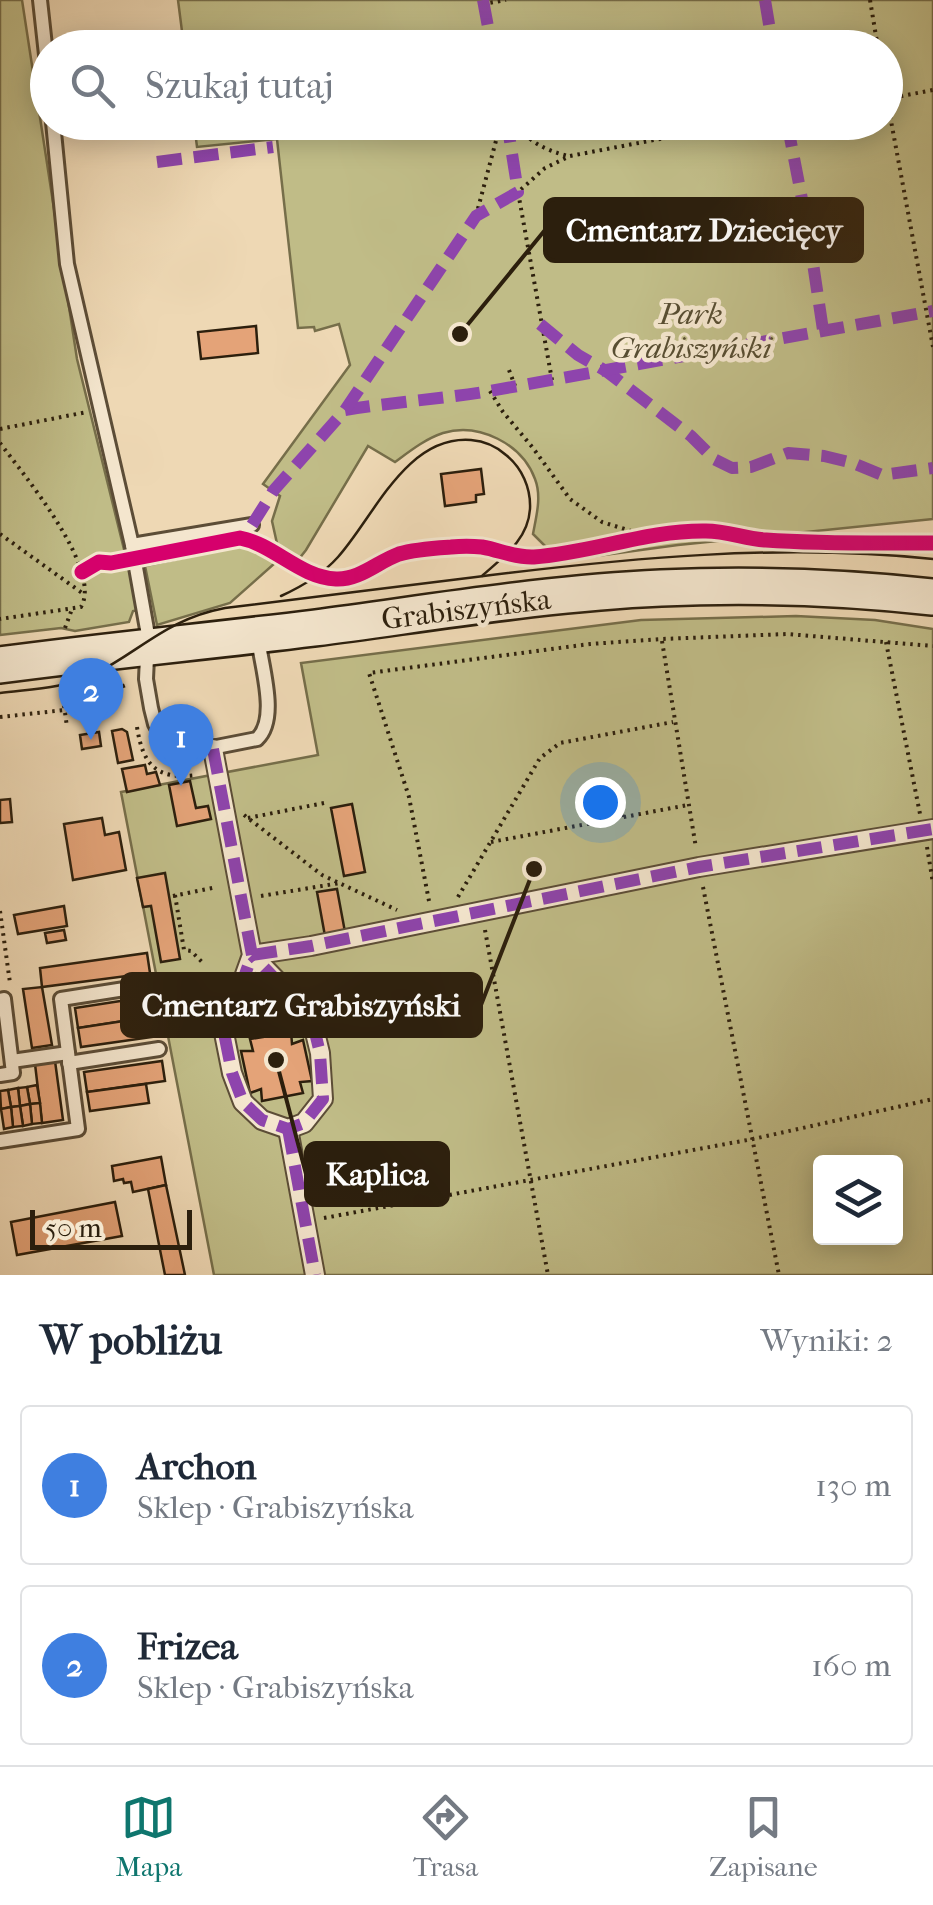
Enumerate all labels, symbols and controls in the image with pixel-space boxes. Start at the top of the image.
search box [30,30,903,140]
icon: search [65,58,120,113]
text: Szukaj tutaj [145,63,334,108]
callout: Cmentarz Dziecięcy [545,199,862,261]
text: Cmentarz Dziecięcy [566,212,844,250]
park label: Park Grabiszyński [611,297,774,366]
street label: Grabiszyńska [379,582,554,637]
pin: 2 [58,658,124,740]
pin: 1 [148,704,214,786]
your location [575,777,626,828]
callout: Cmentarz Grabiszyński [122,974,481,1036]
text: Cmentarz Grabiszyński [141,987,461,1024]
callout: Kaplica [306,1143,448,1205]
map controls [813,1155,903,1245]
button: layers [813,1155,903,1245]
text: Kaplica [326,1156,429,1193]
scale bar [30,1205,192,1250]
text: 50 m [45,1211,102,1244]
text: W pobliżu [40,1316,222,1365]
text: Wyniki: 2 [760,1322,893,1359]
text: Archon [137,1444,257,1489]
text: 1 [69,1467,80,1504]
text: 130 m [815,1467,891,1504]
text: Sklep · Grabiszyńska [137,1489,414,1526]
text: Frizea [137,1624,238,1669]
text: 2 [66,1647,83,1684]
text: 160 m [811,1647,891,1684]
text: Sklep · Grabiszyńska [137,1669,414,1706]
tab: Mapa [115,1790,182,1883]
tab: Trasa [413,1790,478,1883]
tab: Zapisane [709,1790,818,1883]

